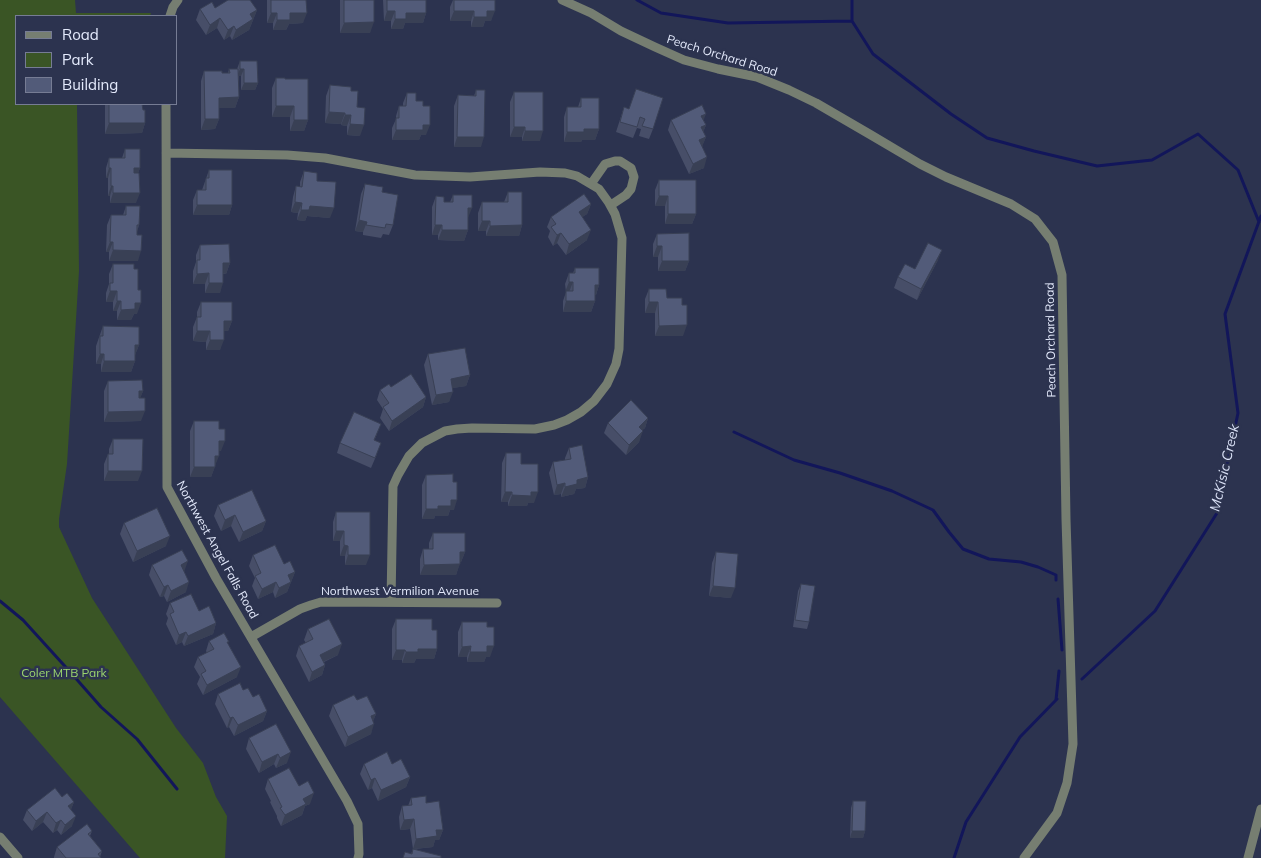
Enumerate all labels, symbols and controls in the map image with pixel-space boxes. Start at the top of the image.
legend [15,15,178,105]
text: Road [62,25,99,44]
street label: Peach Orchard Road [665,32,779,80]
text: Park [62,50,94,69]
text: Building [62,75,118,94]
street label: Peach Orchard Road [1043,282,1059,398]
water label: McKisic Creek [1207,423,1243,513]
street label: Northwest Angel Falls Road [173,479,261,621]
street label: Northwest Vermilion Avenue [321,584,479,598]
park label: Coler MTB Park [21,666,107,680]

